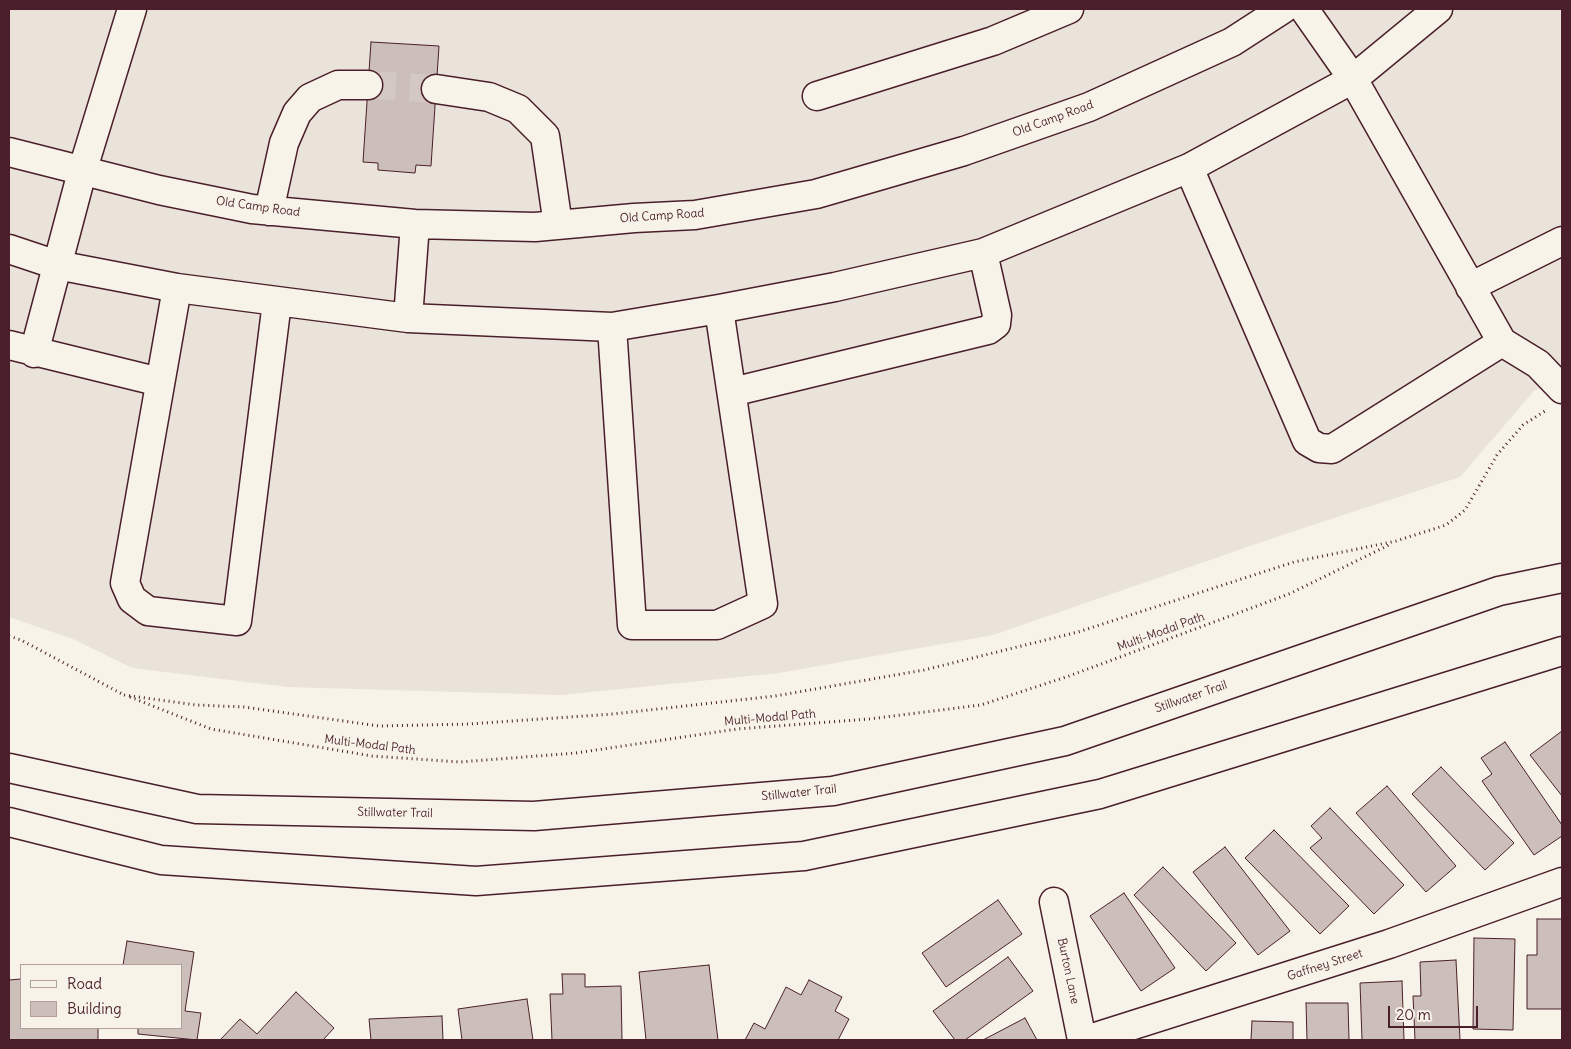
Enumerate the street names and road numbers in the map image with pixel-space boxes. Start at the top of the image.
street label: Old Camp Road [1011,98,1095,140]
street label: Old Camp Road [215,194,301,220]
street label: Old Camp Road [619,206,705,226]
street label: Multi-Modal Path [1115,610,1207,654]
street label: Stillwater Trail [1153,678,1229,716]
street label: Multi-Modal Path [724,707,816,729]
street label: Multi-Modal Path [324,732,416,758]
street label: Stillwater Trail [761,782,837,804]
street label: Stillwater Trail [357,805,433,821]
street label: Burton Lane [1054,937,1082,1005]
street label: Gaffney Street [1285,946,1365,984]

